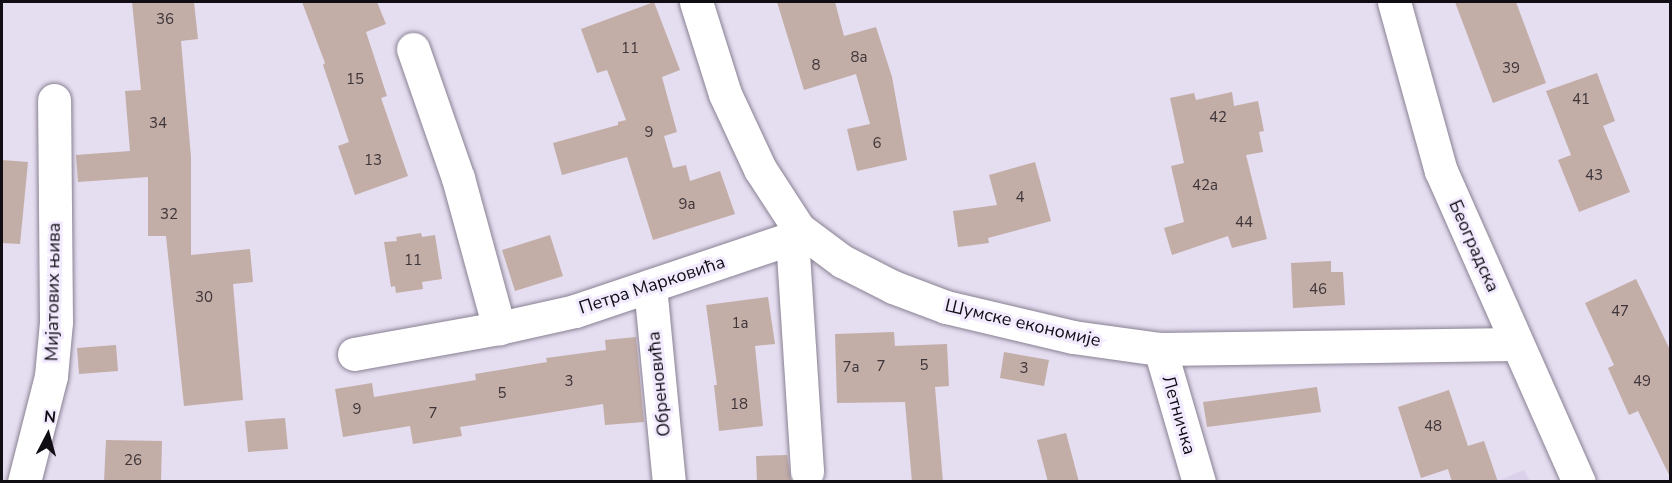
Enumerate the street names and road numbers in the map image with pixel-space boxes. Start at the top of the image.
street label: Београдска [1444,197,1504,295]
street label: Мијатових њива [41,222,65,362]
street label: Петра Марковића [576,251,728,319]
street label: Шумске економије [943,295,1103,351]
street label: Обреновића [643,330,675,438]
street label: Летничка [1157,373,1201,457]

